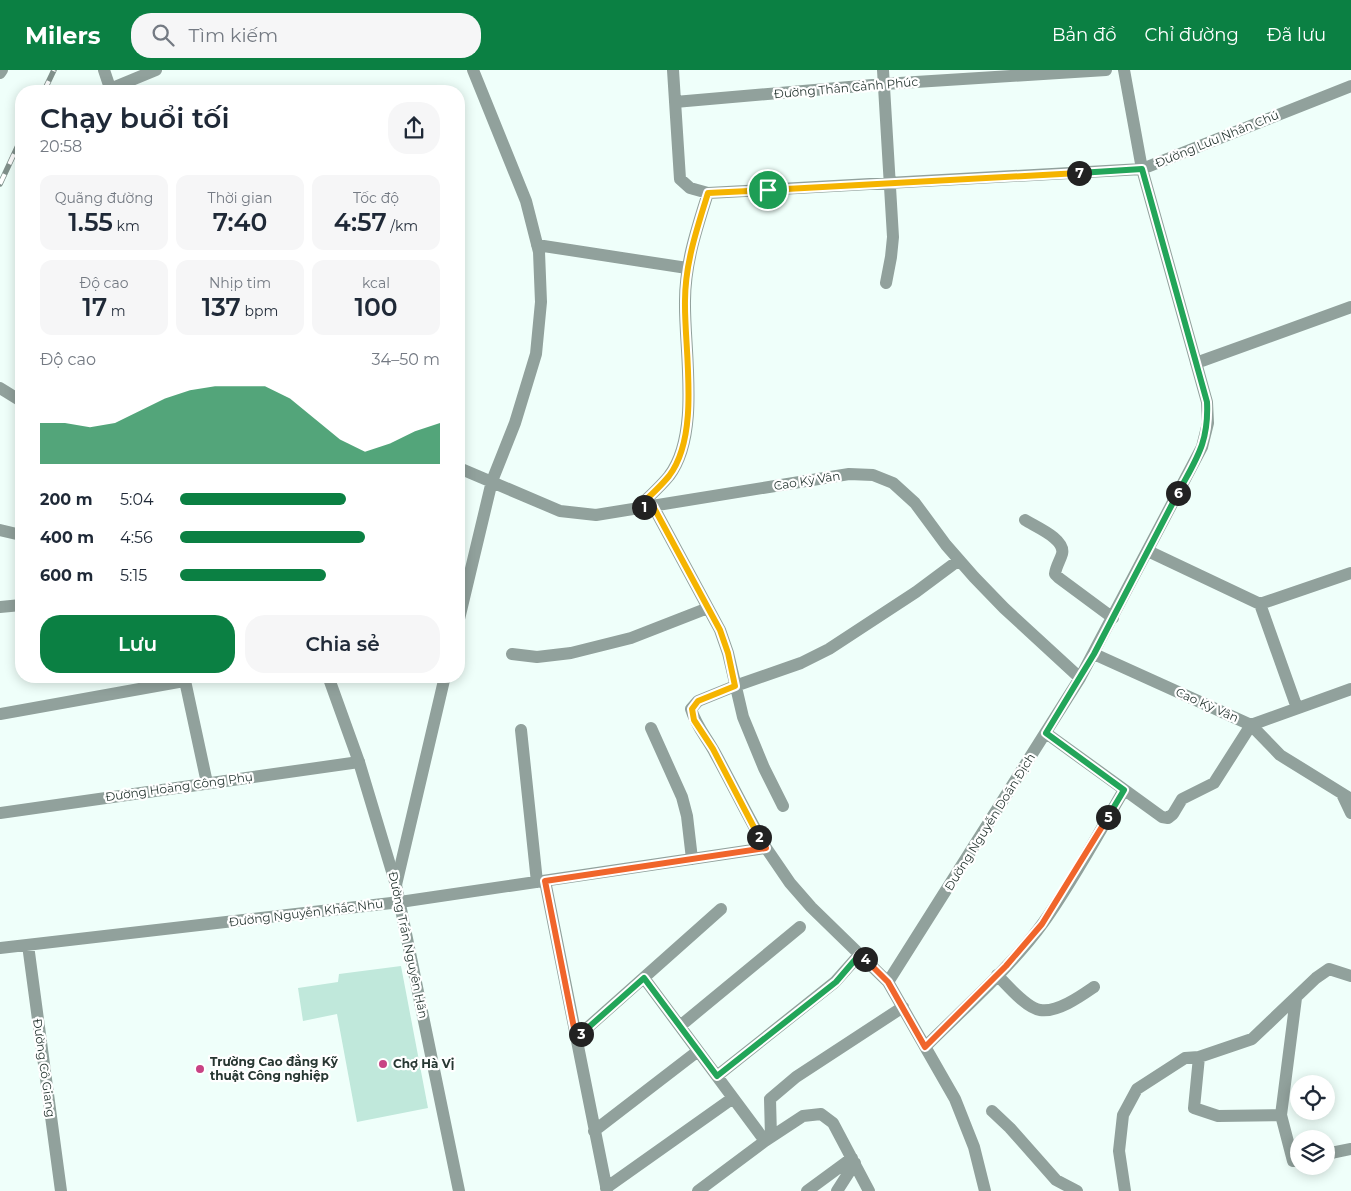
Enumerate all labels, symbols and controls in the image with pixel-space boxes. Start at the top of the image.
search box [131,13,481,58]
text: Milers [25,21,101,50]
icon: search [149,21,177,49]
text: Tìm kiếm [189,24,278,47]
text: Bản đồ [1052,24,1117,46]
text: Chỉ đường [1145,24,1239,46]
text: Đã lưu [1267,24,1326,46]
street label: Đường Thân Cảnh Phúc [773,74,919,101]
text: Chạy buổi tối [40,101,230,135]
button: share [388,102,440,154]
street label: Đường Lưu Nhân Chú [1153,107,1281,170]
text: 20:58 [40,137,82,156]
pin: 7 [1066,160,1092,186]
text: 7 [1075,164,1084,182]
pin [747,169,789,211]
icon: arrive [754,176,782,204]
text: Quãng đường [55,189,153,207]
text: Thời gian [208,189,272,207]
text: Tốc độ [353,189,399,207]
text: 1.55 [68,207,113,237]
text: 7:40 [213,207,267,237]
text: 4:57 [334,207,387,237]
text: km [113,217,140,235]
text: /km [387,217,418,235]
text: Độ cao [80,274,129,292]
text: Nhịp tim [209,274,271,292]
text: kcal [362,274,390,292]
text: 17 [82,292,107,322]
text: 137 [202,292,241,322]
text: 100 [354,292,398,322]
text: m [107,302,126,320]
text: bpm [241,302,278,320]
text: Độ cao [40,350,96,369]
text: 34–50 m [371,350,440,369]
street label: Cao Kỳ Vân [773,468,841,493]
pin: 6 [1166,480,1190,506]
text: 6 [1174,484,1183,502]
text: 200 m [40,490,92,509]
text: 5:04 [120,490,154,509]
pin: 1 [632,494,656,520]
text: 1 [642,498,647,516]
text: 400 m [40,528,94,547]
text: 4:56 [120,528,153,547]
text: 600 m [40,566,93,585]
text: 5:15 [120,566,147,585]
button: Lưu [40,615,235,673]
button: Chia sẻ [245,615,440,673]
street label: Cao Kỳ Vân [1173,684,1241,725]
street label: Đường Nguyễn Doãn Địch [941,750,1038,893]
street label: Đường Hoàng Công Phụ [104,769,254,804]
pin: 5 [1096,804,1120,830]
text: 5 [1104,808,1113,826]
pin: 2 [746,824,772,850]
text: 2 [755,828,764,846]
street label: Đường Trần Nguyên Hãn [386,870,431,1020]
street label: Đường Nguyễn Khắc Nhu [228,896,384,929]
pin: 4 [852,946,878,972]
text: 4 [861,950,870,968]
street label: Đường Cô Giang [30,1018,59,1118]
pin: 3 [568,1022,594,1046]
text: 3 [577,1025,586,1043]
place label: Trường Cao đẳng Kỹ thuật Công nghiệp [210,1054,339,1083]
place label: Chợ Hà Vị [393,1056,454,1071]
marker: Chợ Hà Vị [377,1058,389,1070]
marker: Trường Cao đẳng Kỹ thuật Công nghiệp [194,1063,206,1075]
map controls [1290,1075,1335,1175]
button: locate [1290,1075,1335,1120]
button: layers [1290,1130,1335,1175]

